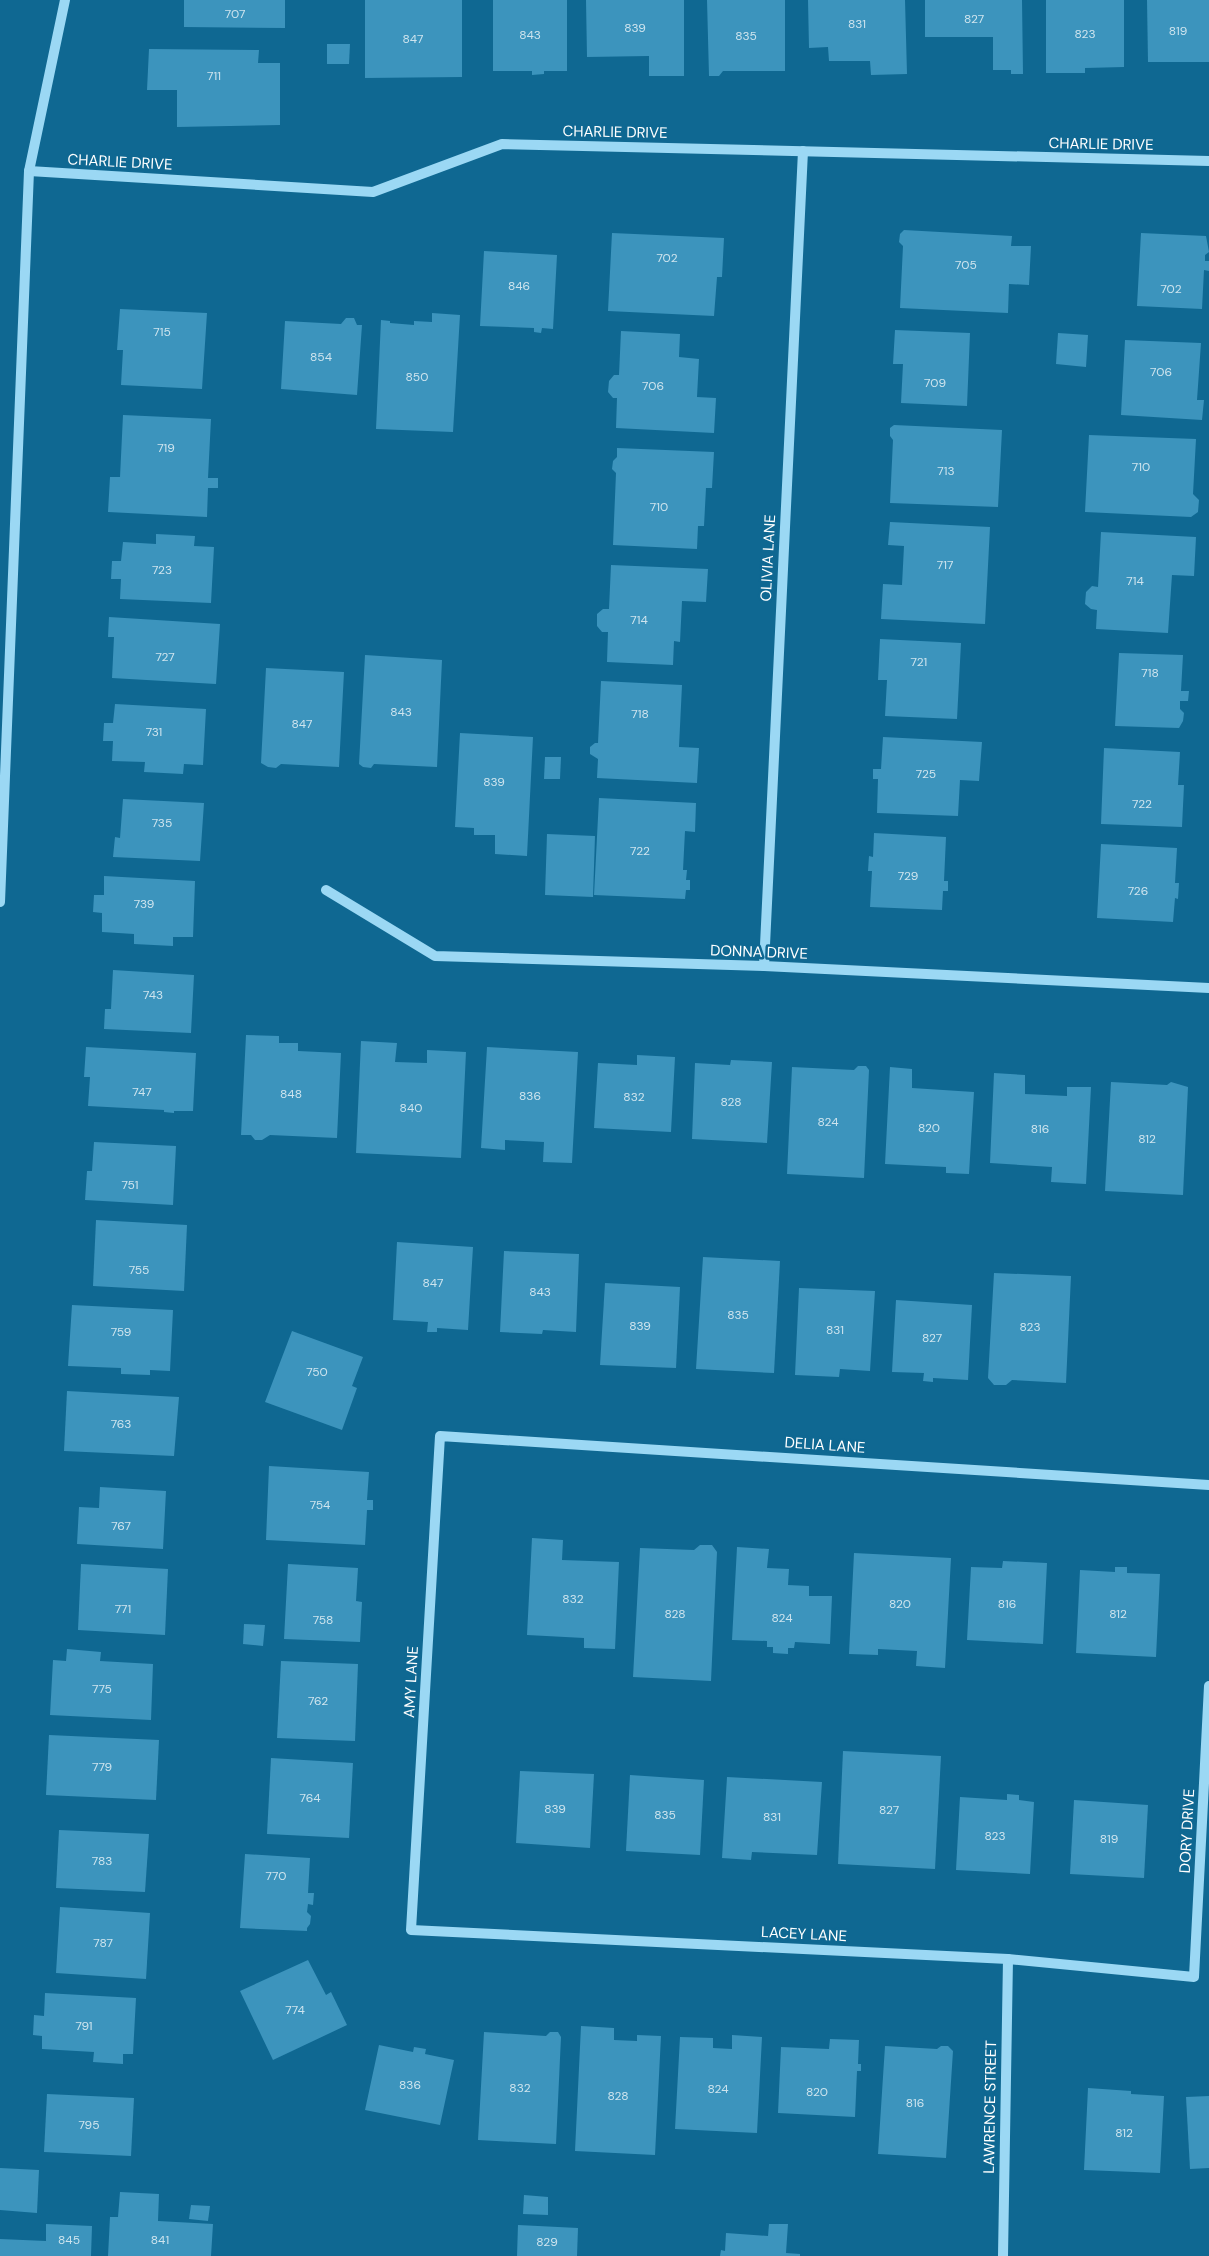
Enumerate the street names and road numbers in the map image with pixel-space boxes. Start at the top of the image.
street label: CHARLIE DRIVE [562,121,668,143]
street label: CHARLIE DRIVE [1048,133,1154,155]
street label: CHARLIE DRIVE [67,149,173,175]
street label: OLIVIA LANE [756,514,780,602]
street label: DONNA DRIVE [710,940,808,964]
street label: DELIA LANE [784,1432,866,1458]
street label: AMY LANE [399,1646,423,1718]
street label: DORY DRIVE [1175,1788,1199,1874]
street label: LACEY LANE [761,1922,847,1946]
street label: LAWRENCE STREET [979,2040,1001,2174]

